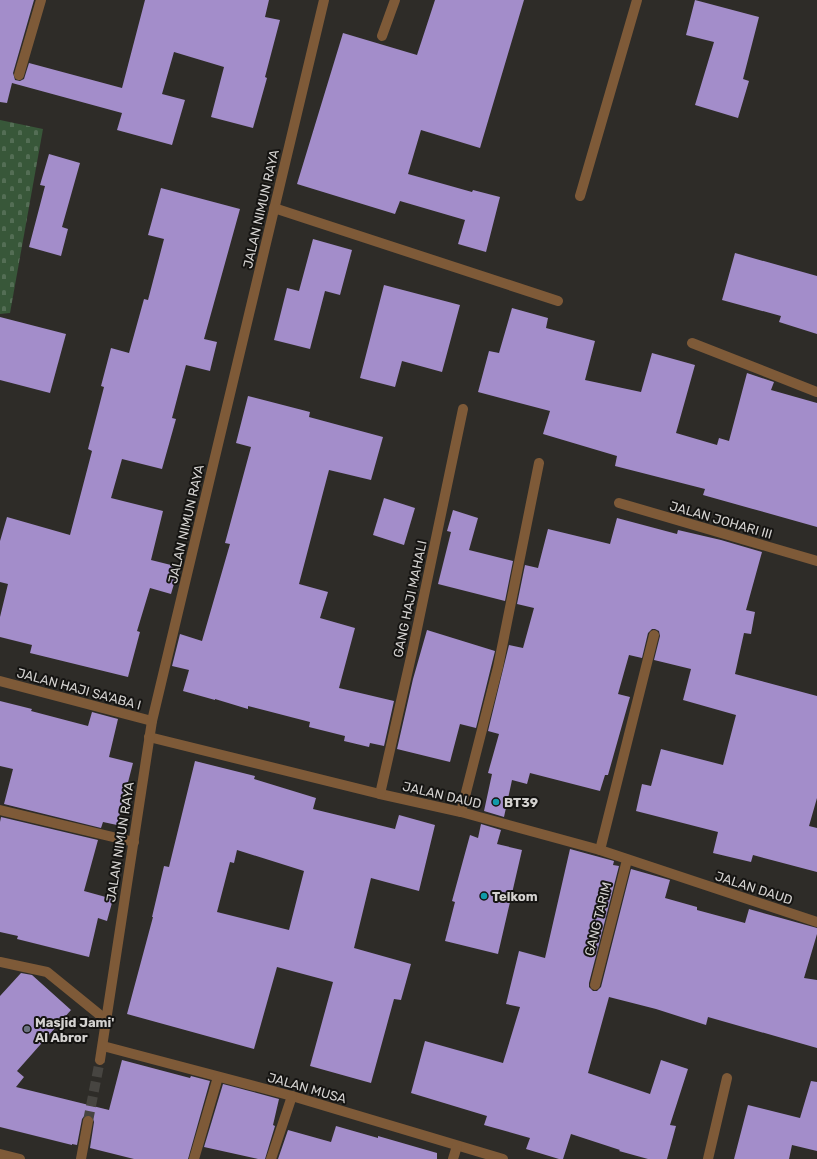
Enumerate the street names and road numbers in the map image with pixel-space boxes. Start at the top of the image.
street label: JALAN NIMUN RAYA [240,148,282,270]
street label: JALAN NIMUN RAYA [165,463,207,585]
street label: JALAN JOHARI III [668,498,774,542]
street label: GANG HAJI MAHALI [390,539,430,659]
street label: JALAN HAJI SA'ABA I [15,665,143,713]
street label: JALAN DAUD [401,779,483,811]
street label: JALAN NIMUN RAYA [103,780,137,903]
street label: JALAN DAUD [713,868,795,908]
street label: GANG TARIM [582,880,614,958]
street label: JALAN MUSA [266,1070,348,1106]

